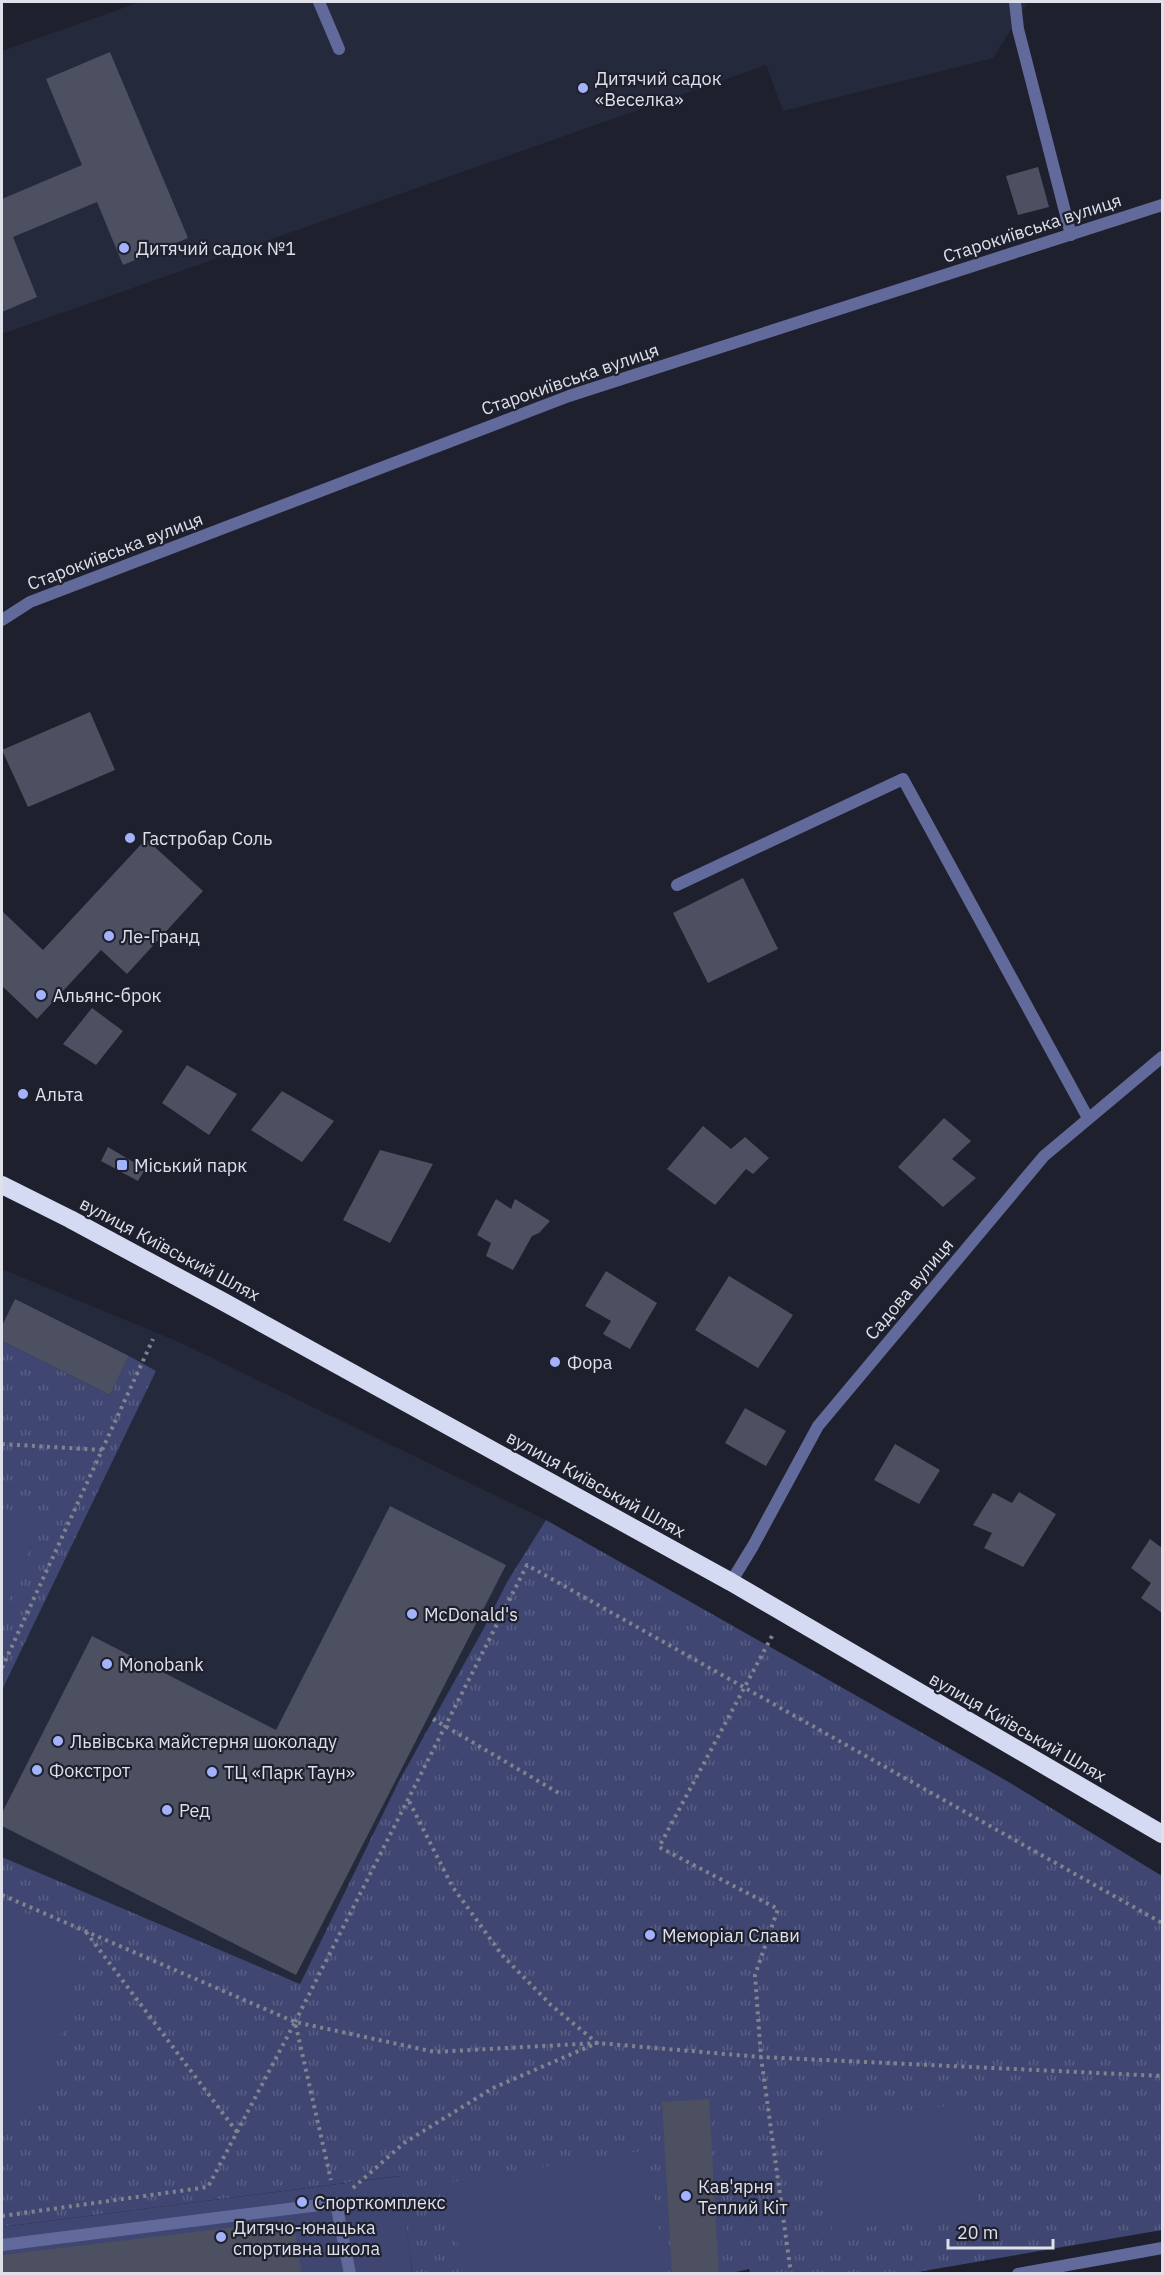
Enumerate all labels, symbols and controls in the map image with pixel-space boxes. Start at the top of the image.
place label: Дитячий садок «Веселка» [595,67,722,111]
marker: Дитячий садок «Веселка» [576,81,590,95]
street label: Старокиївська вулиця [940,188,1124,268]
place label: Дитячий садок №1 [136,237,296,260]
marker: Дитячий садок №1 [117,241,131,255]
street label: Старокиївська вулиця [478,338,662,420]
street label: Старокиївська вулиця [24,507,206,595]
place label: Гастробар Соль [142,827,272,850]
marker: Гастробар Соль [123,831,137,845]
place label: Ле-Гранд [121,925,200,948]
marker: Ле-Гранд [102,929,116,943]
place label: Альянс-брок [53,984,162,1007]
marker: Альянс-брок [34,988,48,1002]
place label: Альта [35,1083,84,1106]
marker: Альта [16,1087,30,1101]
place label: Міський парк [134,1154,247,1177]
marker: Міський парк [115,1158,129,1172]
street label: вулиця Київський Шлях [76,1192,264,1306]
street label: Садова вулиця [860,1233,958,1345]
place label: Фора [567,1351,613,1374]
marker: Фора [548,1355,562,1369]
street label: вулиця Київський Шлях [503,1425,689,1543]
place label: McDonald's [424,1603,518,1626]
marker: McDonald's [405,1607,419,1621]
place label: Monobank [119,1653,204,1676]
marker: Monobank [100,1657,114,1671]
street label: вулиця Київський Шлях [925,1667,1111,1787]
place label: Львівська майстерня шоколаду [70,1730,337,1753]
marker: Львівська майстерня шоколаду [51,1734,65,1748]
place label: Фокстрот [49,1759,131,1782]
place label: ТЦ «Парк Таун» [224,1761,355,1784]
marker: Фокстрот [30,1763,44,1777]
marker: ТЦ «Парк Таун» [205,1765,219,1779]
place label: Ред [179,1799,210,1822]
marker: Ред [160,1803,174,1817]
place label: Mеморіал Слави [662,1924,800,1947]
marker: Mеморіал Слави [643,1928,657,1942]
place label: Кав'ярня Теплий Кіт [698,2175,788,2219]
marker: Кав'ярня Теплий Кіт [679,2189,693,2203]
place label: Спорткомплекс [314,2191,446,2214]
marker: Спорткомплекс [295,2195,309,2209]
scale bar [948,2212,1053,2250]
place label: Дитячо-юнацька спортивна школа [233,2216,380,2260]
text: 20 m [957,2221,999,2244]
marker: Дитячо-юнацька спортивна школа [214,2230,228,2244]

